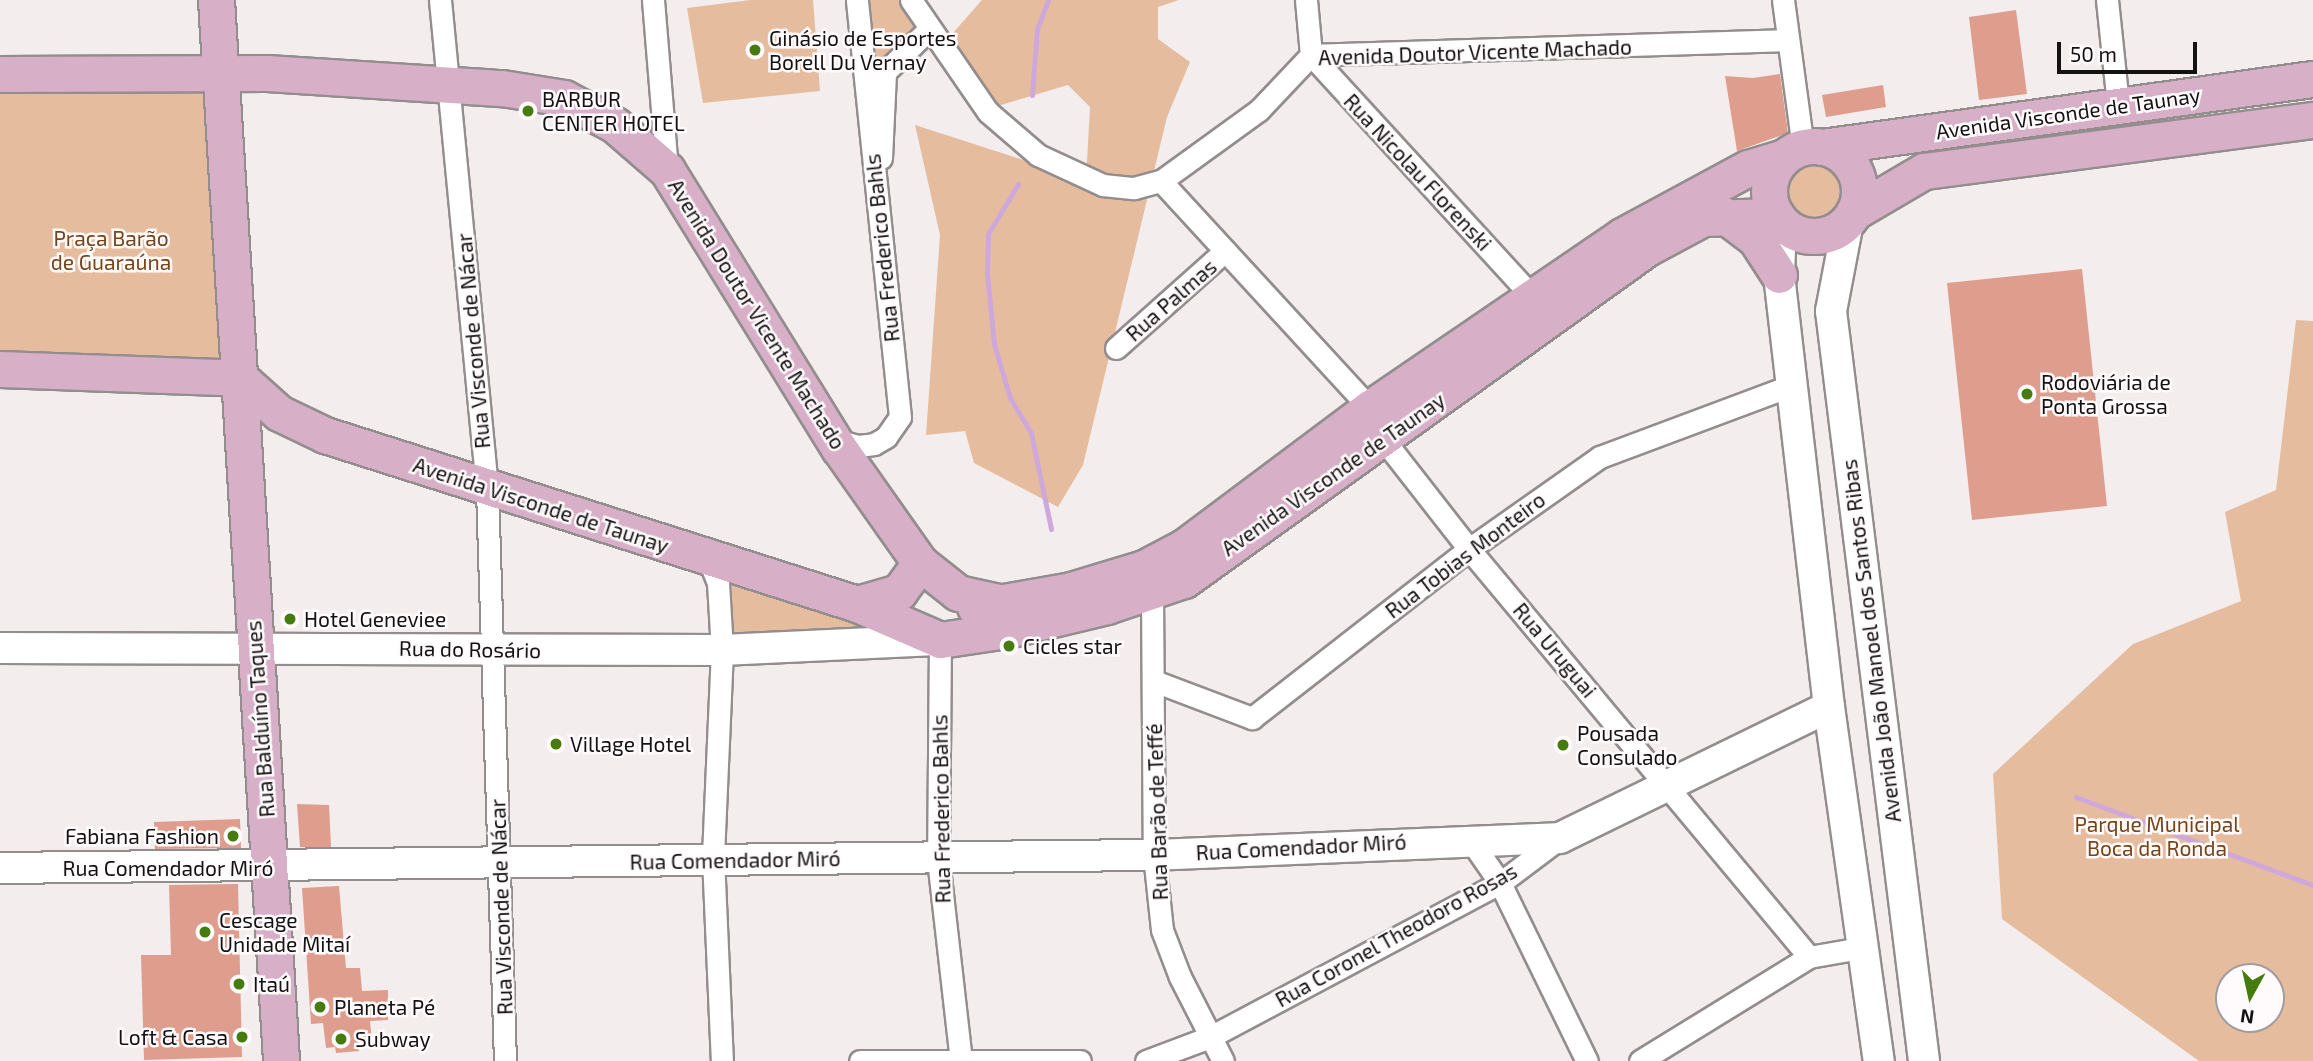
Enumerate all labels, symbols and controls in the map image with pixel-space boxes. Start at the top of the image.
place label: Ginásio de Esportes Borell Du Vernay [769,25,957,75]
scale bar [2061,28,2201,72]
street label: Avenida Doutor Vicente Machado [1317,34,1633,70]
text: 50 m [2070,41,2117,66]
marker: Ginásio de Esportes Borell Du Vernay [747,42,763,58]
street label: Avenida Visconde de Taunay [1934,82,2202,144]
place label: BARBUR CENTER HOTEL [542,86,685,136]
street label: Rua Nicolau Florenski [1339,88,1497,256]
marker: BARBUR CENTER HOTEL [520,103,536,119]
street label: Rua Frederico Bahls [860,153,904,343]
street label: Avenida Doutor Vicente Machado [663,174,851,454]
park label: Praça Barão de Guaraúna [51,225,171,275]
street label: Rua Visconde de Nácar [451,232,495,450]
street label: Rua Palmas [1121,254,1221,346]
place label: Rodoviária de Ponta Grossa [2041,369,2171,419]
marker: Rodoviária de Ponta Grossa [2019,386,2035,402]
street label: Avenida Visconde de Taunay [1216,387,1450,561]
street label: Avenida Visconde de Taunay [410,452,672,558]
street label: Avenida João Manoel dos Santos Ribas [1836,458,1906,824]
street label: Rua Tobias Monteiro [1380,487,1550,623]
street label: Rua Uruguai [1508,597,1602,703]
place label: Hotel Geneviee [304,606,447,632]
marker: Hotel Geneviee [282,611,298,627]
street label: Rua Balduíno Taques [241,620,279,818]
place label: Cicles star [1023,633,1122,659]
street label: Rua do Rosário [399,635,541,663]
marker: Cicles star [1001,638,1017,654]
street label: Rua Frederico Bahls [927,714,955,904]
place label: Pousada Consulado [1577,720,1677,770]
street label: Rua Barão de Teffé [1141,723,1173,901]
place label: Village Hotel [570,731,691,757]
marker: Village Hotel [548,736,564,752]
marker: Pousada Consulado [1555,737,1571,753]
street label: Rua Visconde de Nácar [485,798,517,1016]
park label: Parque Municipal Boca da Ronda [2074,811,2240,861]
place label: Fabiana Fashion [65,823,219,849]
marker: Fabiana Fashion [225,828,241,844]
street label: Rua Comendador Miró [1195,829,1407,865]
street label: Rua Comendador Miró [629,846,841,874]
street label: Rua Comendador Miró [62,855,274,881]
street label: Rua Coronel Theodoro Rosas [1270,858,1522,1012]
place label: Cescage Unidade Mitaí [219,907,350,957]
marker: Cescage Unidade Mitaí [197,924,213,940]
north arrow [2215,963,2285,1033]
place label: Itaú [253,971,290,997]
marker: Itaú [231,976,247,992]
place label: Planeta Pé [334,994,435,1020]
marker: Planeta Pé [312,999,328,1015]
text: N [2239,1005,2256,1030]
place label: Loft & Casa [118,1024,228,1050]
place label: Subway [355,1026,431,1052]
marker: Loft & Casa [234,1029,250,1045]
marker: Subway [333,1031,349,1047]

